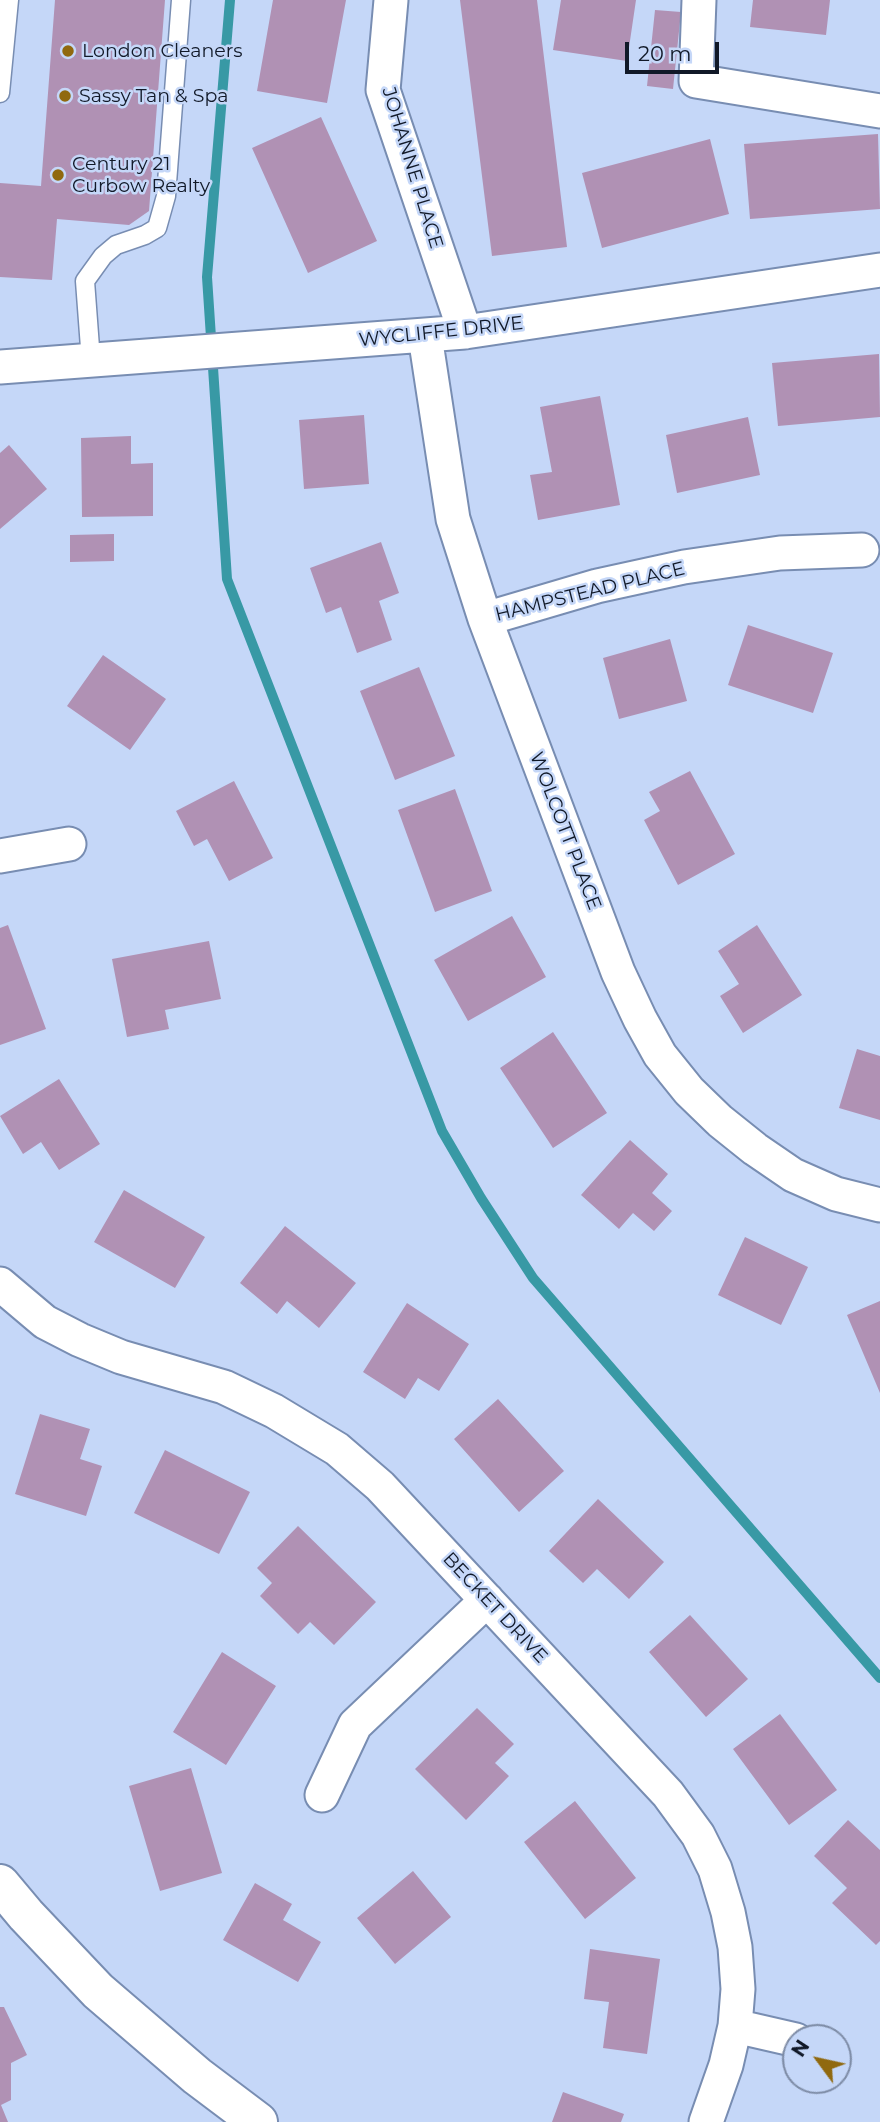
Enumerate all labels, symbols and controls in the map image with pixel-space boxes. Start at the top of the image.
scale bar [628,28,722,72]
place label: London Cleaners [82,40,243,62]
text: 20 m [638,41,692,66]
marker: London Cleaners [60,43,76,59]
place label: Sassy Tan & Spa [79,85,229,107]
street label: JOHANNE PLACE [377,85,447,251]
marker: Sassy Tan & Spa [57,88,73,104]
place label: Century 21 Curbow Realty [72,153,210,197]
marker: Century 21 Curbow Realty [50,167,66,183]
street label: WYCLIFFE DRIVE [358,312,524,352]
street label: HAMPSTEAD PLACE [493,557,687,627]
street label: WOLCOTT PLACE [524,749,606,913]
street label: BECKET DRIVE [438,1548,552,1668]
north arrow [782,2024,852,2094]
text: N [787,2036,814,2061]

